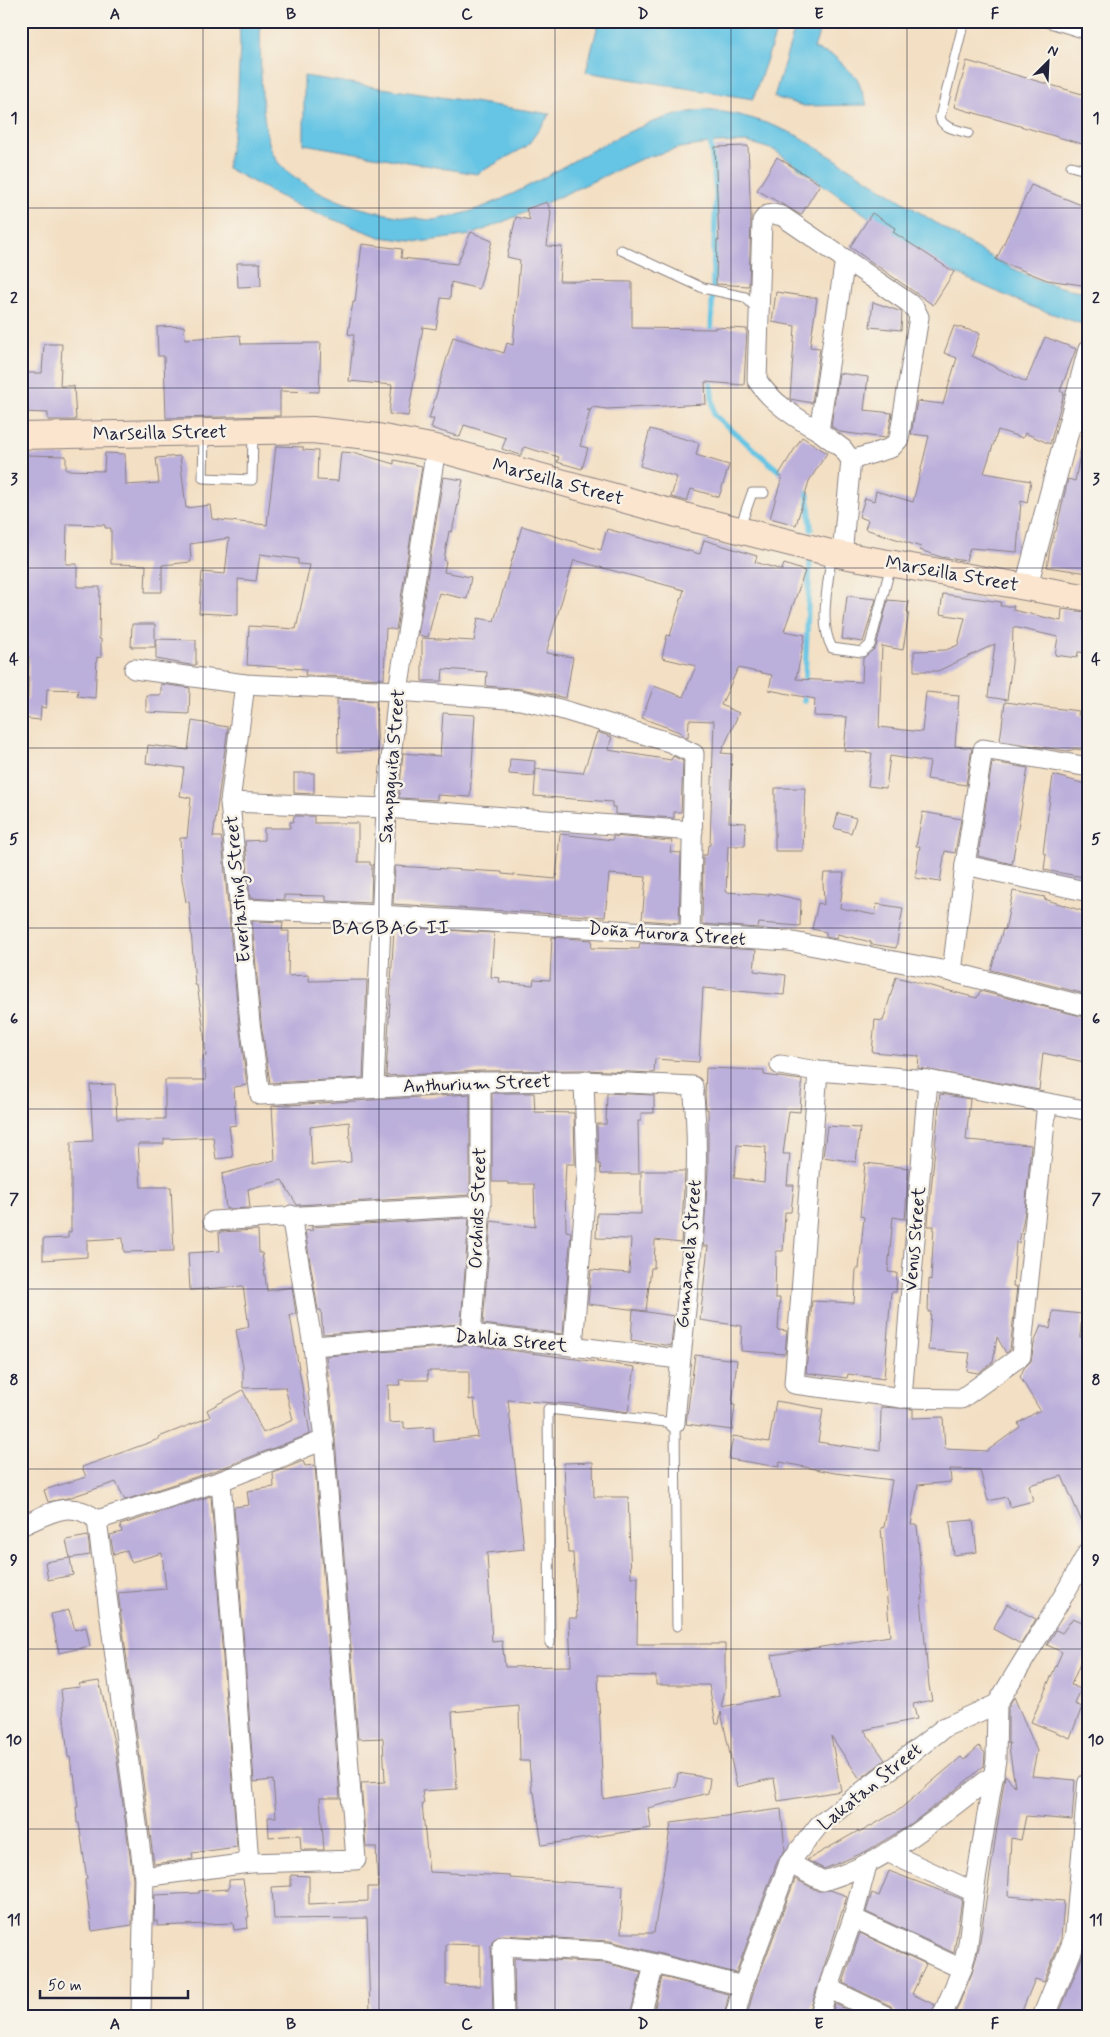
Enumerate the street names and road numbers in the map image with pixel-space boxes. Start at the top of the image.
street label: Marseilla Street [93,419,227,447]
street label: Marseilla Street [490,453,626,511]
street label: Marseilla Street [884,550,1020,598]
street label: Sampaguita Street [373,688,412,844]
street label: Everlasting Street [219,814,260,964]
street label: Doña Aurora Street [587,916,747,952]
street label: Anthurium Street [403,1069,551,1099]
street label: Orchids Street [463,1147,493,1269]
street label: Gumamela Street [670,1179,708,1329]
street label: Venus Street [898,1186,932,1292]
street label: Dahlia Street [454,1324,568,1358]
street label: Lakatan Street [813,1737,927,1837]

